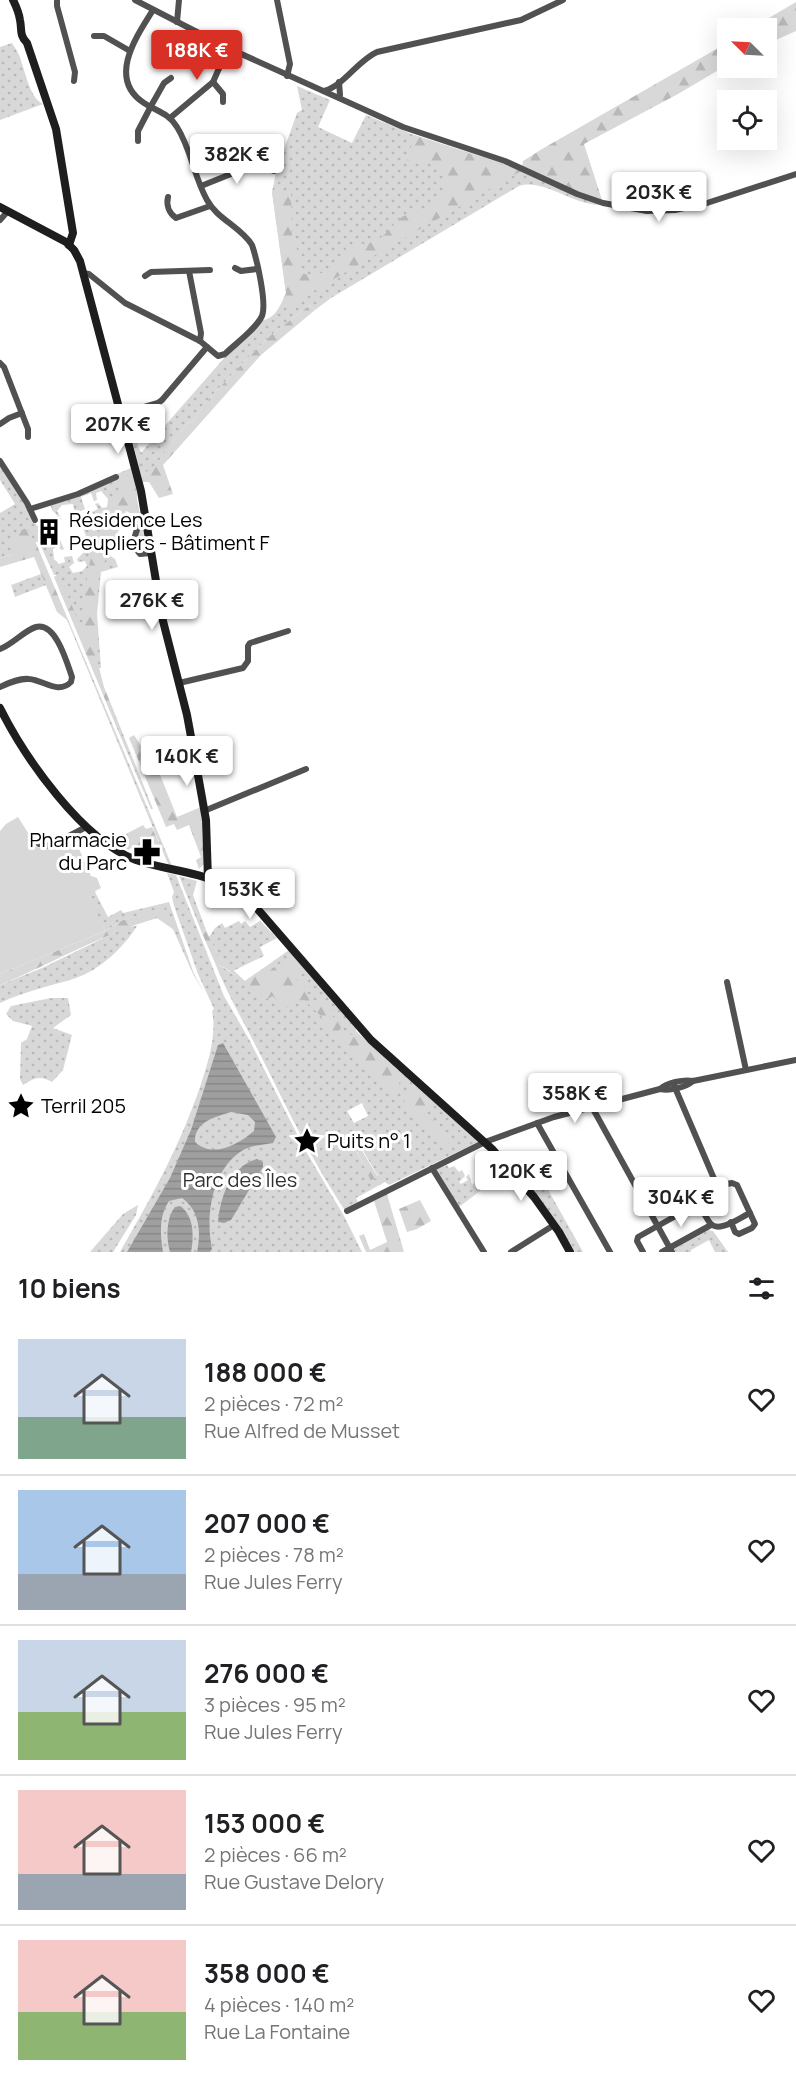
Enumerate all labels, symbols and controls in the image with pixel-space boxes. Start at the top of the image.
north arrow [717,18,777,78]
map controls [717,18,777,150]
pin: 188K € [148,30,246,81]
text: 188K € [165,36,229,63]
button: locate [717,90,777,150]
pin: 382K € [188,134,286,185]
text: 382K € [204,140,270,167]
pin: 203K € [610,172,708,223]
text: 203K € [626,178,692,205]
pin: 207K € [69,404,167,455]
text: 207K € [85,410,151,437]
place label: Résidence Les Peupliers - Bâtiment F [69,506,269,556]
building icon: Résidence Les Peupliers - Bâtiment F [34,517,64,547]
pin: 276K € [103,580,201,631]
text: 276K € [119,586,185,613]
pin: 140K € [138,736,236,787]
text: 140K € [155,742,219,769]
place label: Pharmacie du Parc [30,826,127,876]
pharmacy icon: Pharmacie du Parc [132,837,162,867]
pin: 153K € [201,869,299,920]
text: 153K € [219,875,281,902]
pin: 358K € [526,1073,624,1124]
text: 358K € [542,1079,608,1106]
place icon: Terril 205 [6,1091,36,1121]
place label: Terril 205 [41,1092,126,1119]
place icon: Puits n° 1 [292,1126,322,1156]
place label: Puits n° 1 [327,1127,411,1154]
pin: 120K € [472,1151,570,1202]
text: 120K € [489,1157,553,1184]
park label: Parc des Îles [183,1166,297,1193]
pin: 304K € [632,1177,730,1228]
text: 304K € [647,1183,715,1210]
text: 10 biens [18,1270,121,1306]
icon: filters [745,1272,778,1305]
text: 188 000 € [204,1354,327,1390]
icon: home [66,1363,138,1435]
icon: heart [745,1383,778,1416]
text: 2 pièces · 72 m² [204,1390,344,1417]
text: Rue Alfred de Musset [204,1417,400,1444]
text: 207 000 € [204,1505,330,1541]
icon: home [66,1514,138,1586]
icon: heart [745,1534,778,1567]
text: 2 pièces · 78 m² [204,1541,344,1568]
text: Rue Jules Ferry [204,1568,343,1595]
text: 276 000 € [204,1655,329,1691]
icon: home [66,1664,138,1736]
icon: heart [745,1684,778,1717]
text: 3 pièces · 95 m² [204,1691,346,1718]
text: Rue Jules Ferry [204,1718,343,1745]
text: 153 000 € [204,1805,325,1841]
icon: home [66,1814,138,1886]
icon: heart [745,1834,778,1867]
text: 2 pièces · 66 m² [204,1841,347,1868]
text: Rue Gustave Delory [204,1868,384,1895]
text: 358 000 € [204,1955,330,1991]
icon: home [66,1964,138,2036]
icon: heart [745,1984,778,2017]
text: 4 pièces · 140 m² [204,1991,354,2018]
text: Rue La Fontaine [204,2018,350,2045]

